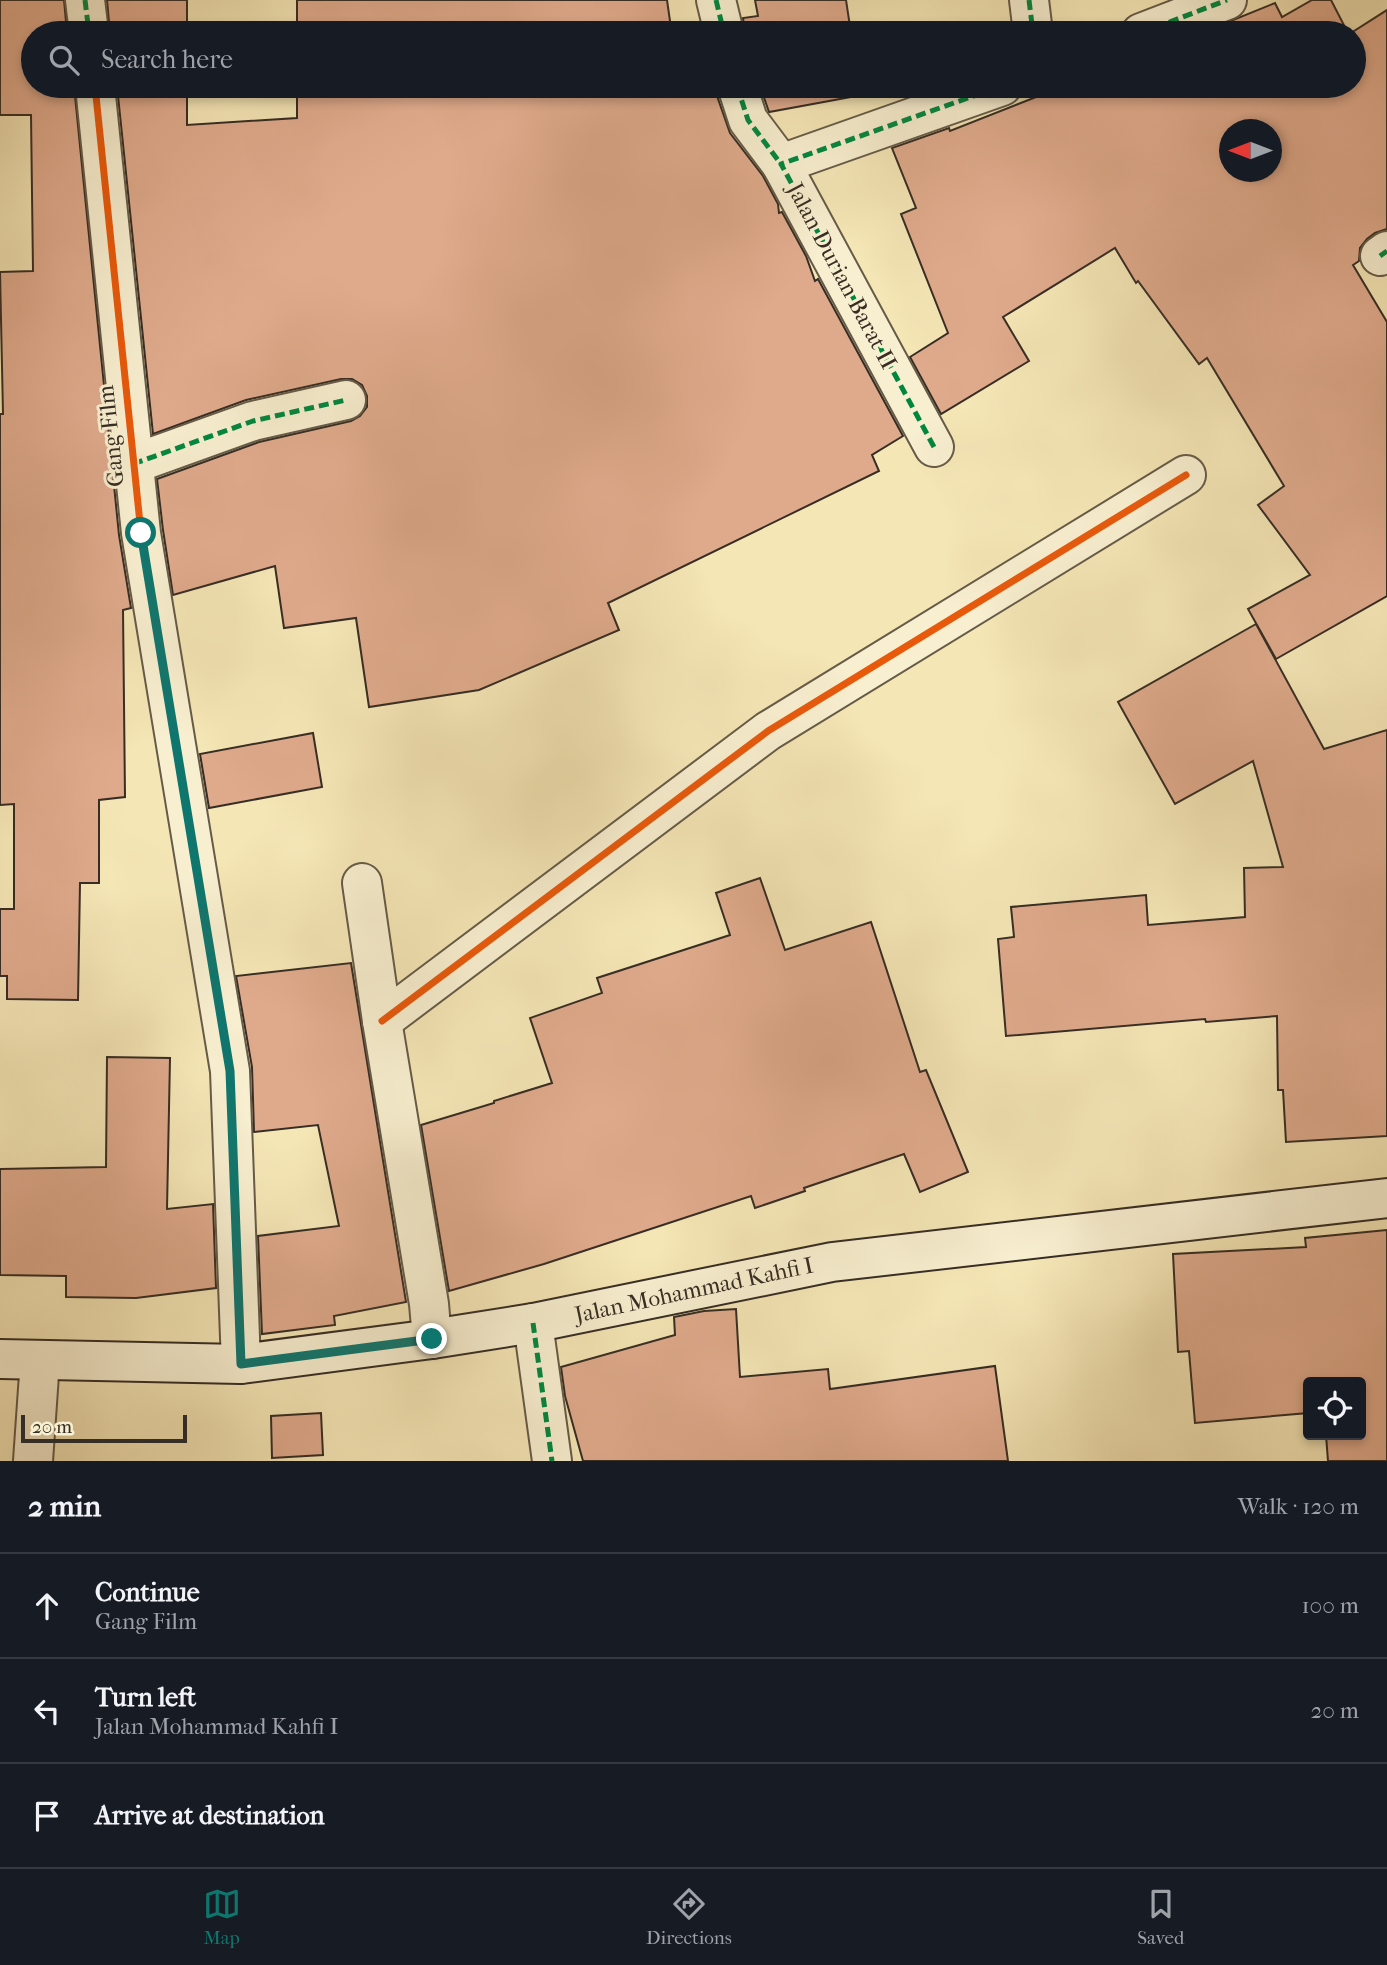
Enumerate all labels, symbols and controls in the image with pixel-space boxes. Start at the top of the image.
search box [21,21,1366,98]
icon: search [45,41,83,79]
text: Search here [101,44,233,75]
north arrow [1219,119,1282,182]
street label: Jalan Durian Barat II [780,176,903,374]
street label: Gang Film [92,384,130,488]
route start [125,517,156,548]
street label: Jalan Mohammad Kahfi I [570,1251,816,1329]
route end [416,1323,447,1354]
map controls [1303,1377,1366,1440]
button: locate [1303,1377,1366,1440]
scale bar [21,1412,187,1444]
text: 20 m [32,1416,72,1438]
text: 2 min [28,1489,101,1524]
text: Walk · 120 m [1238,1493,1359,1520]
text: Continue [95,1577,200,1608]
icon: ahead [28,1587,66,1625]
text: 100 m [1301,1592,1359,1619]
text: Gang Film [95,1608,197,1635]
text: Turn left [95,1682,196,1713]
icon: left [28,1692,66,1730]
text: 20 m [1310,1697,1359,1724]
text: Jalan Mohammad Kahfi I [95,1713,338,1740]
icon: arrive [28,1797,66,1835]
text: Arrive at destination [95,1800,325,1831]
tab: Map [203,1885,241,1949]
tab: Directions [646,1885,732,1949]
tab: Saved [1137,1885,1184,1949]

